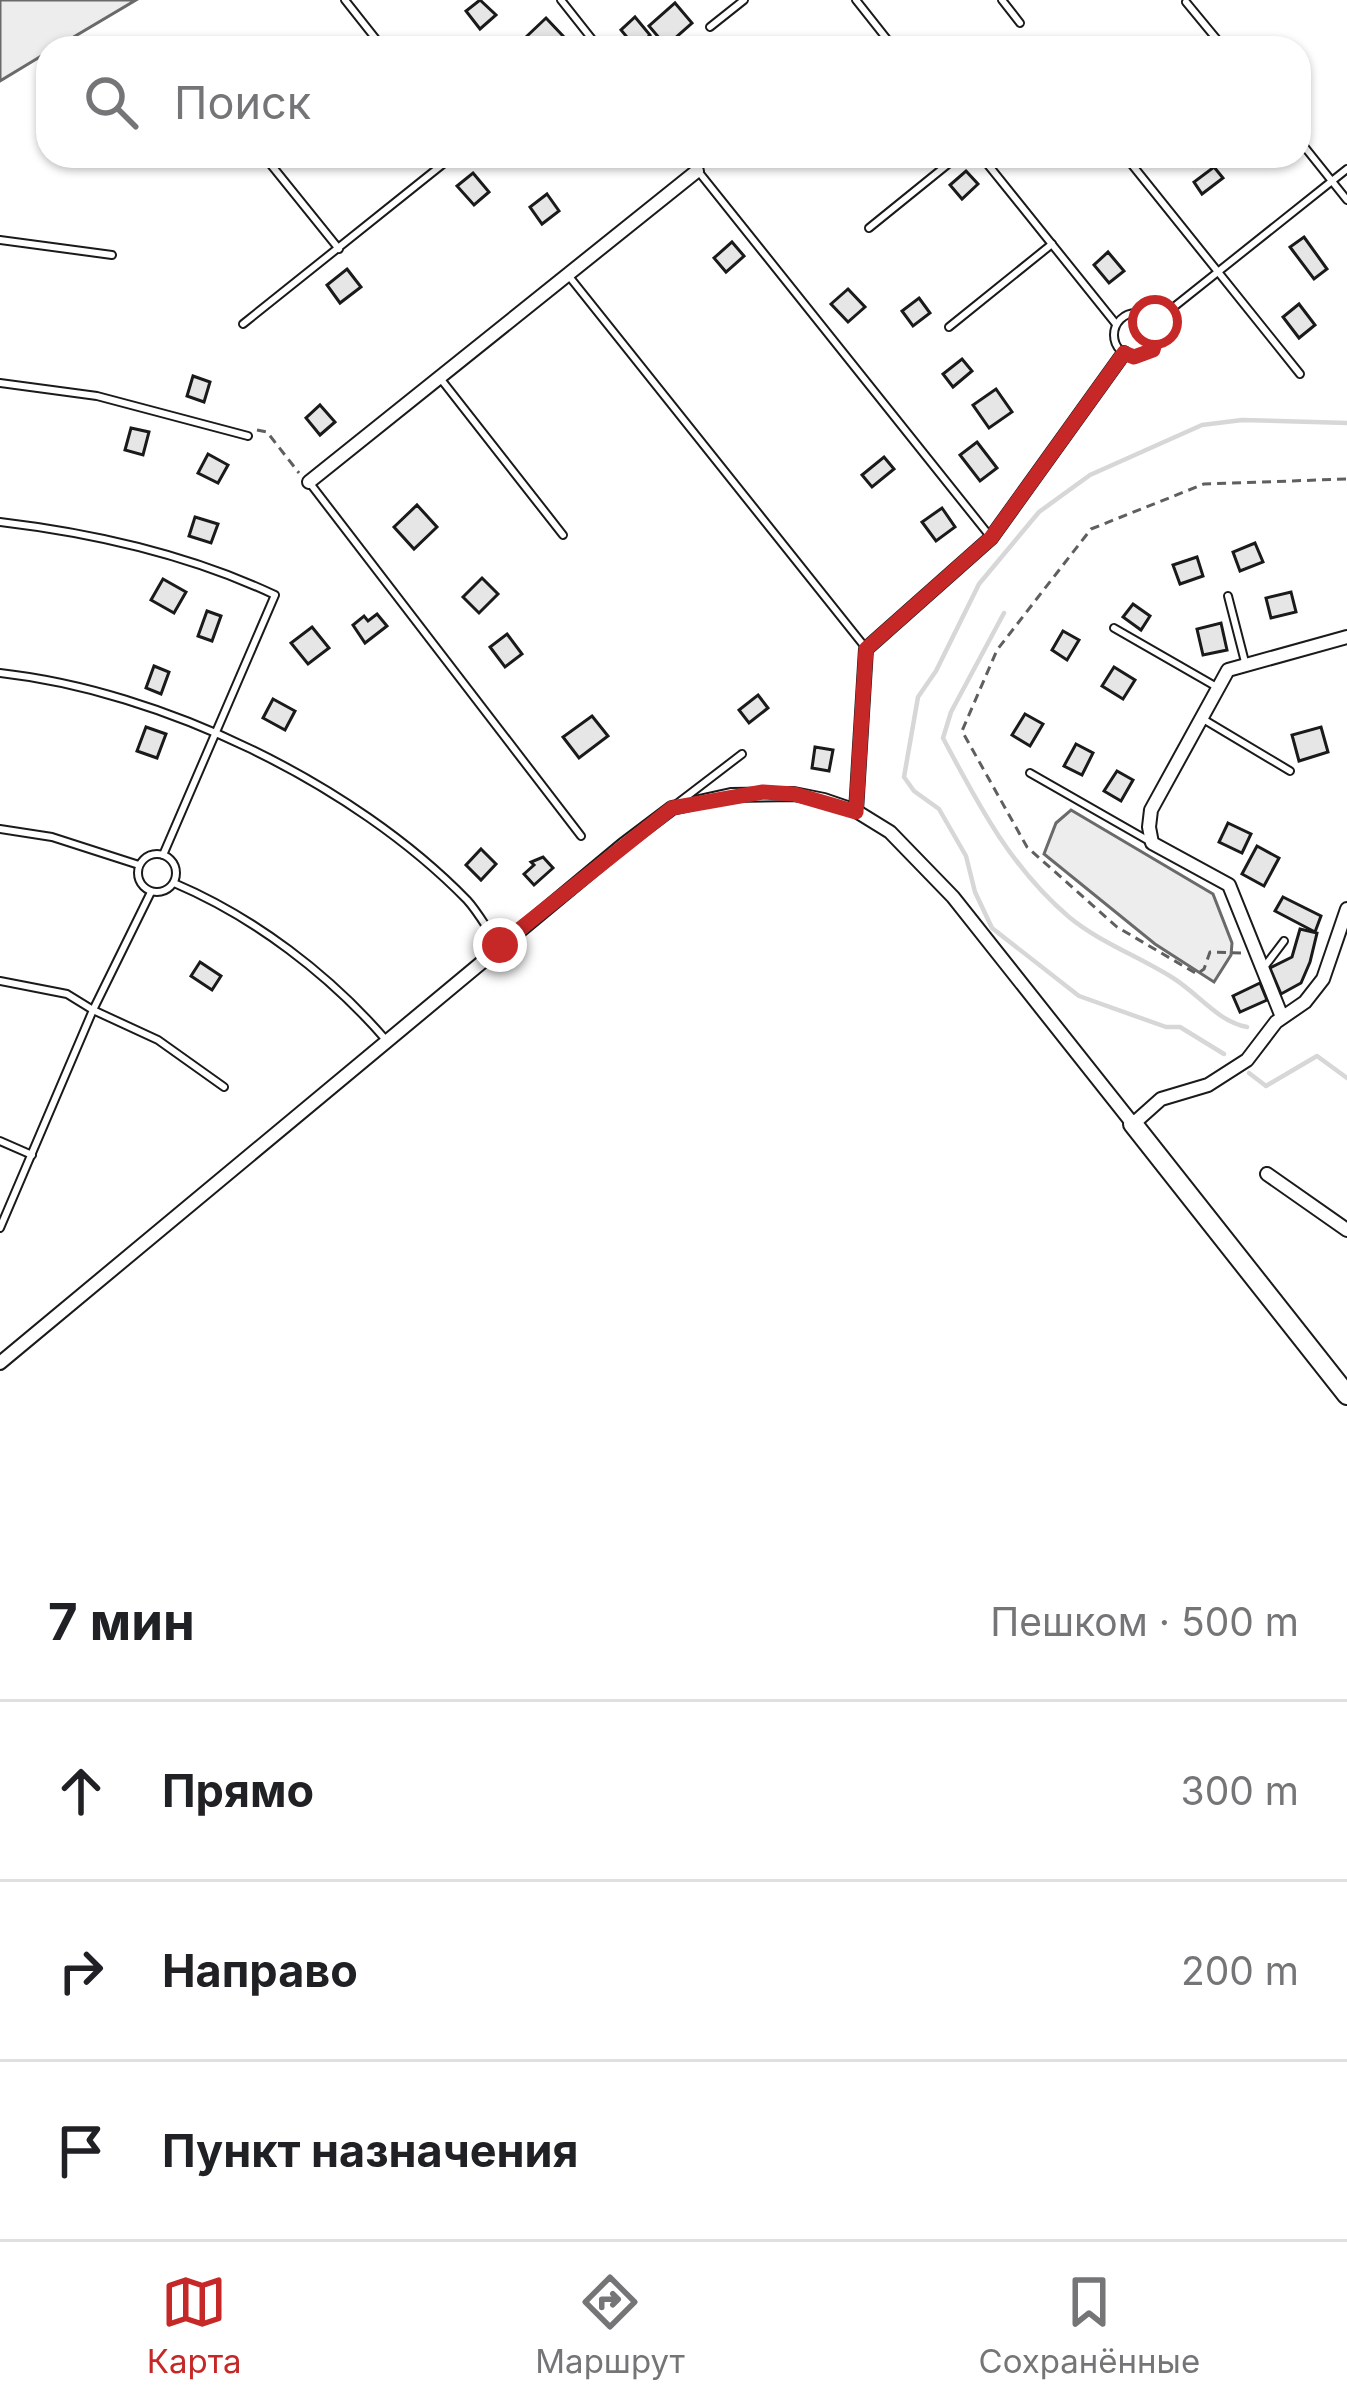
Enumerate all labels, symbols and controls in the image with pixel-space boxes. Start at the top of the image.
search box [36,36,1311,168]
icon: search [78,69,144,135]
text: Поиск [174,75,311,130]
route start [1128,295,1182,349]
route end [473,918,527,972]
text: 7 мин [48,1591,195,1652]
text: Пешком · 500 m [990,1598,1299,1645]
icon: ahead [48,1758,114,1824]
text: Прямо [162,1763,314,1818]
text: 300 m [1181,1767,1299,1814]
icon: right [48,1938,114,2004]
text: Направо [162,1943,358,1998]
text: 200 m [1181,1947,1299,1994]
icon: arrive [48,2118,114,2184]
text: Пункт назначения [162,2123,579,2178]
tab: Карта [147,2269,242,2381]
tab: Маршрут [535,2269,685,2381]
tab: Сохранённые [979,2269,1200,2381]

